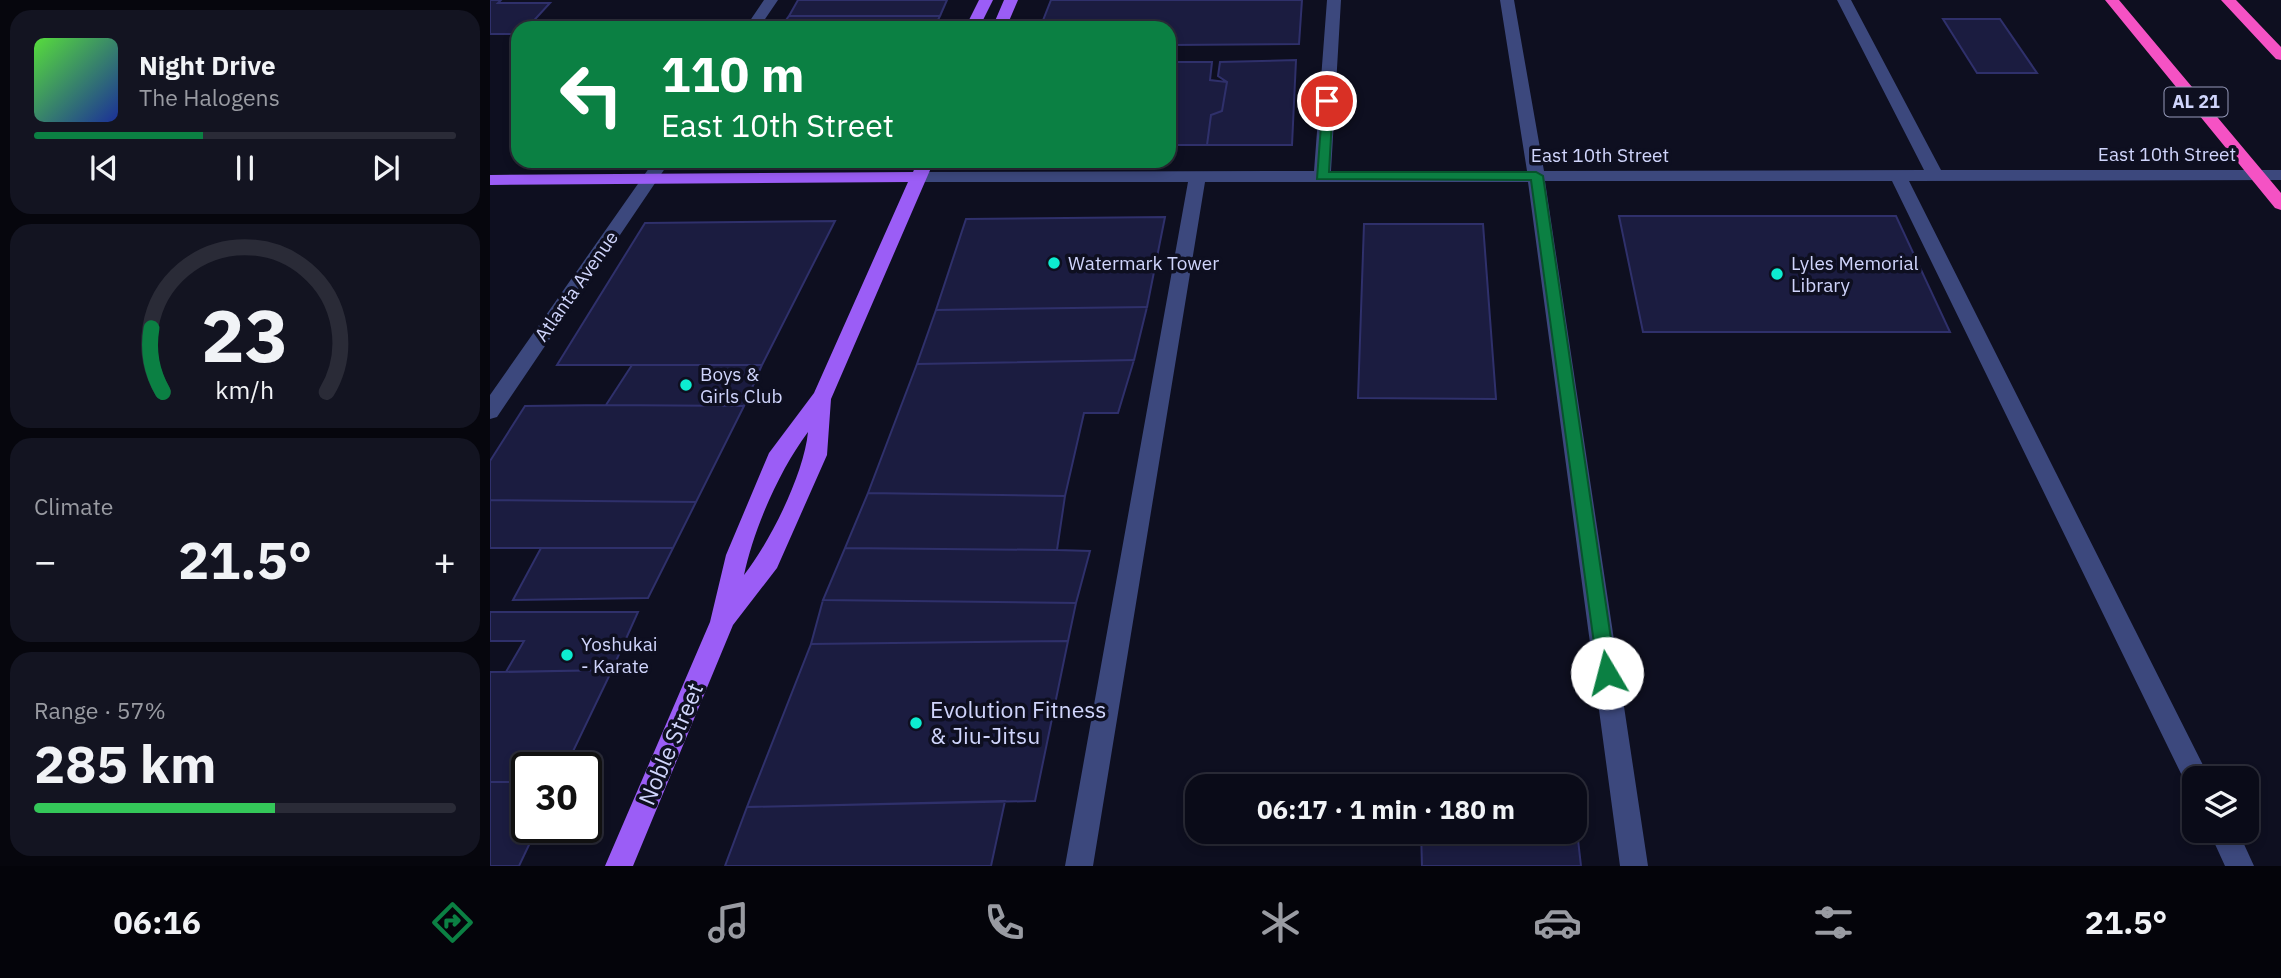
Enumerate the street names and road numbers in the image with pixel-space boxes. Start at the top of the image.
road number: AL 21 [2164,88,2228,116]
street label: East 10th Street [2098,142,2236,166]
street label: East 10th Street [1531,143,1669,167]
street label: Atlanta Avenue [529,226,623,346]
street label: Noble Street [631,678,709,809]

